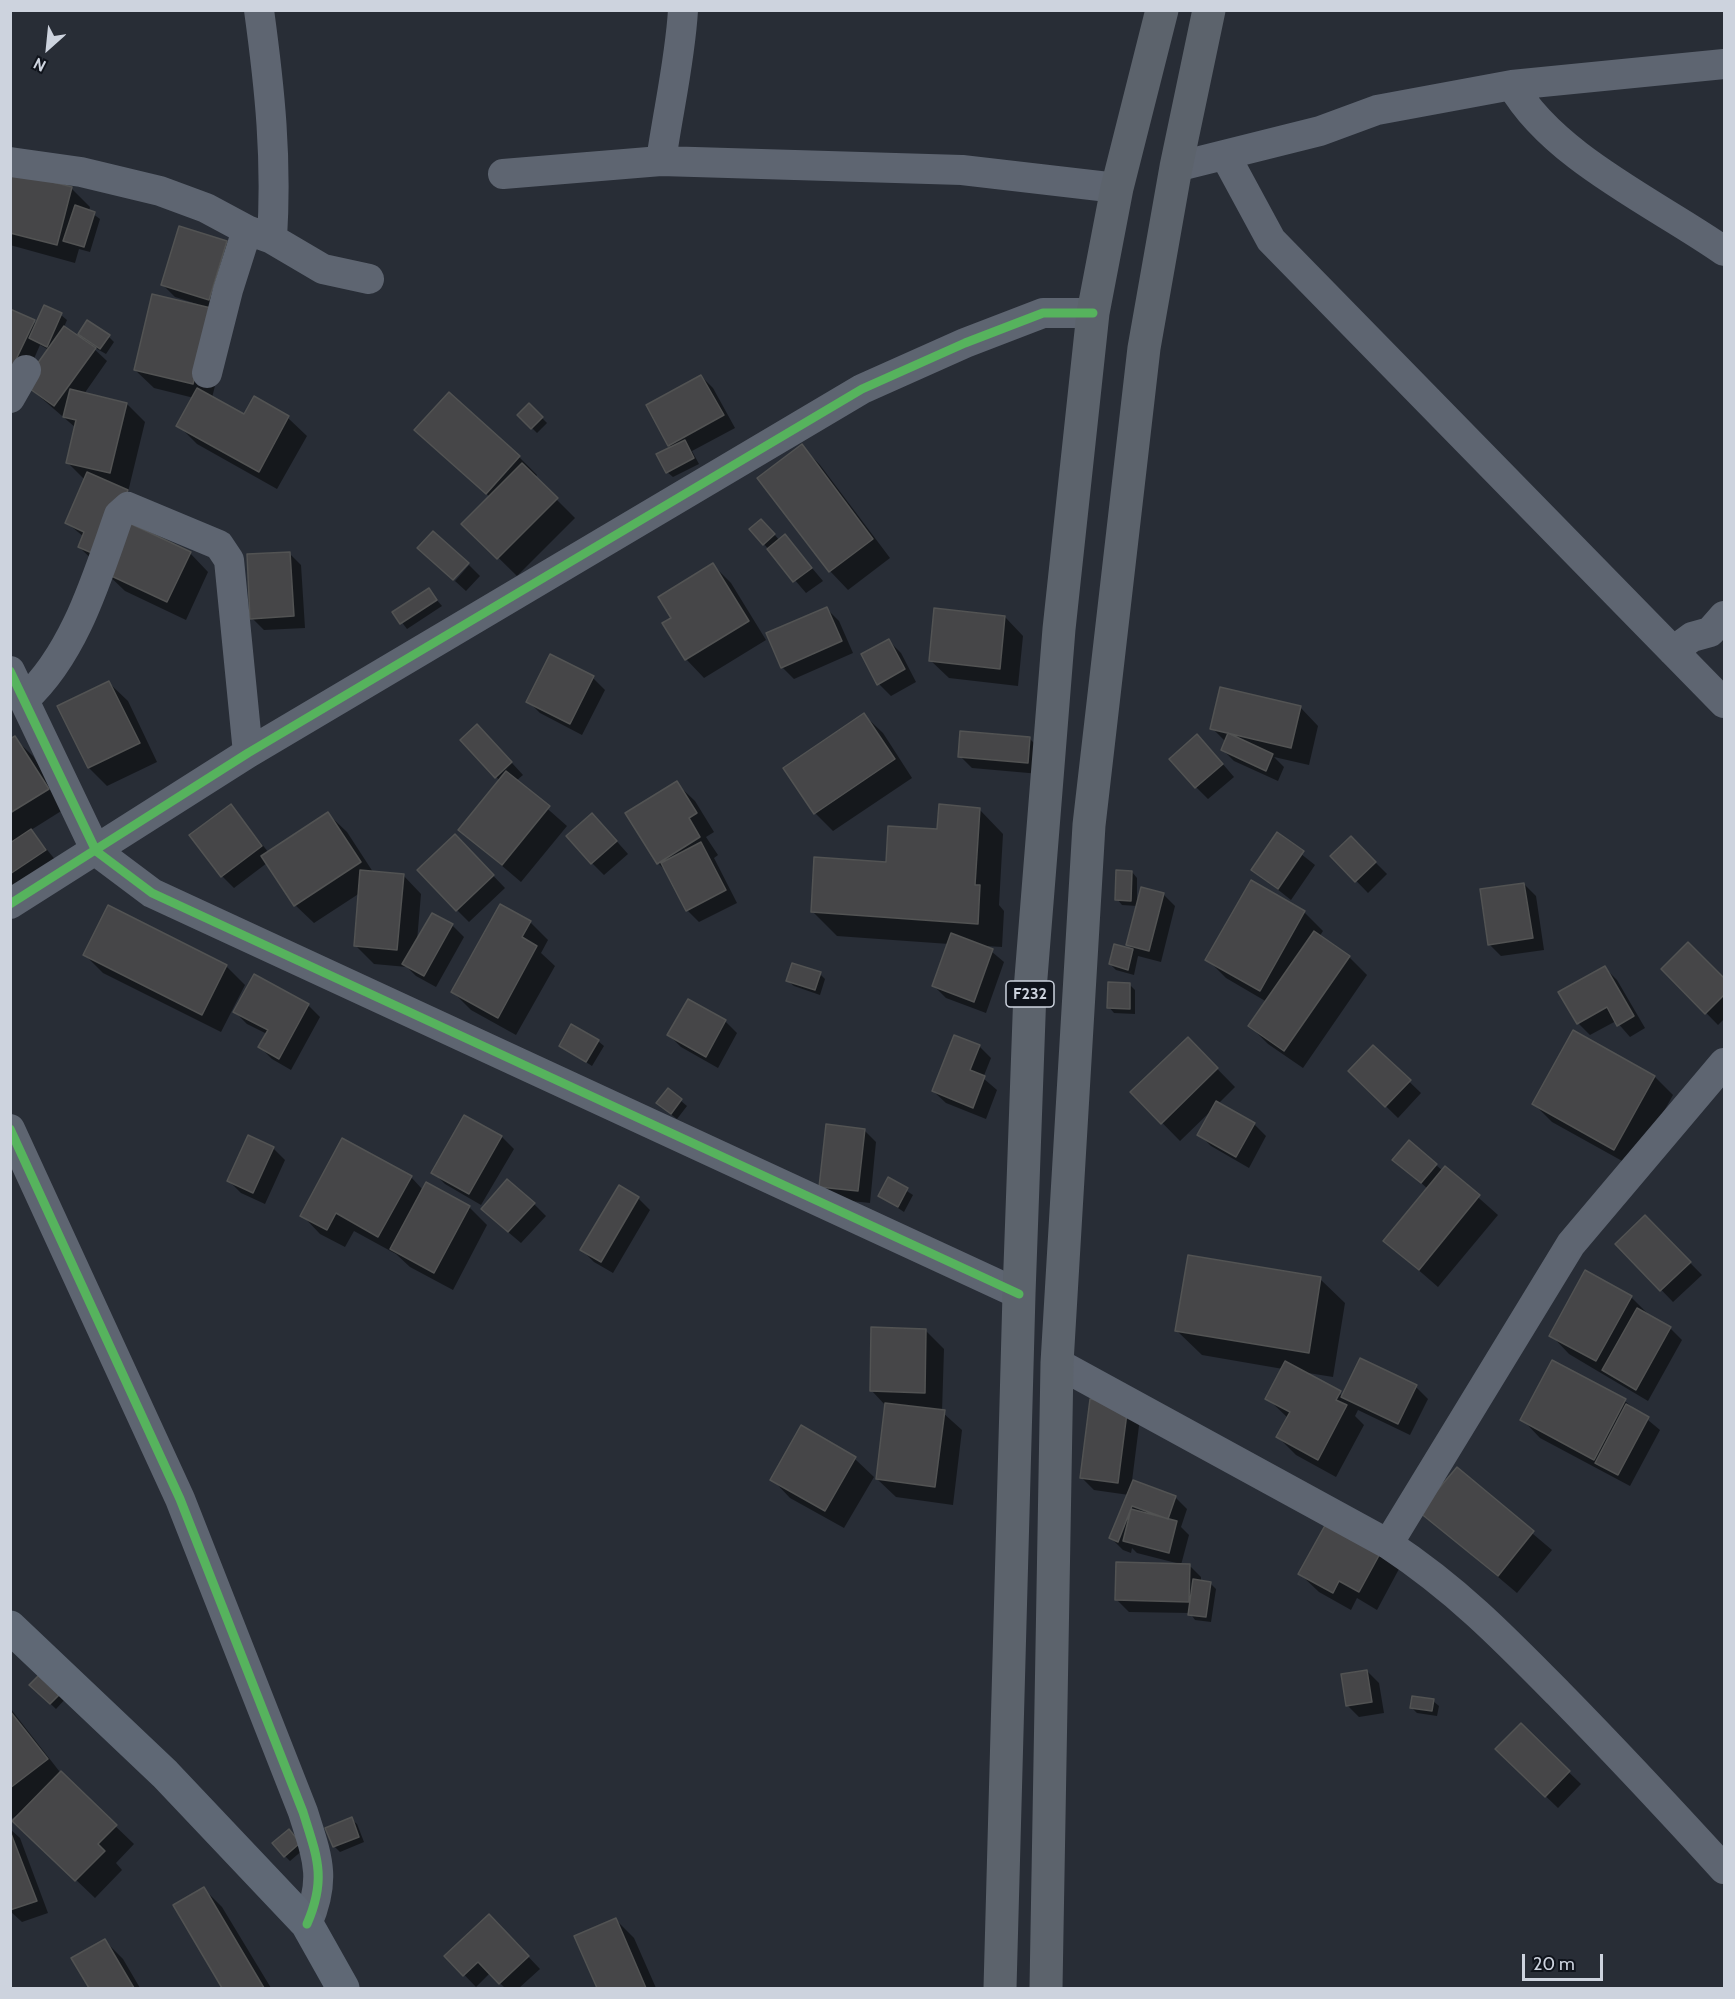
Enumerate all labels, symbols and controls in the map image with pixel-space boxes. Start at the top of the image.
north arrow [18,18,78,78]
text: N [30,53,49,76]
road number: F232 [1006,981,1054,1007]
scale bar [1525,1942,1606,1980]
text: 20 m [1533,1953,1575,1975]

